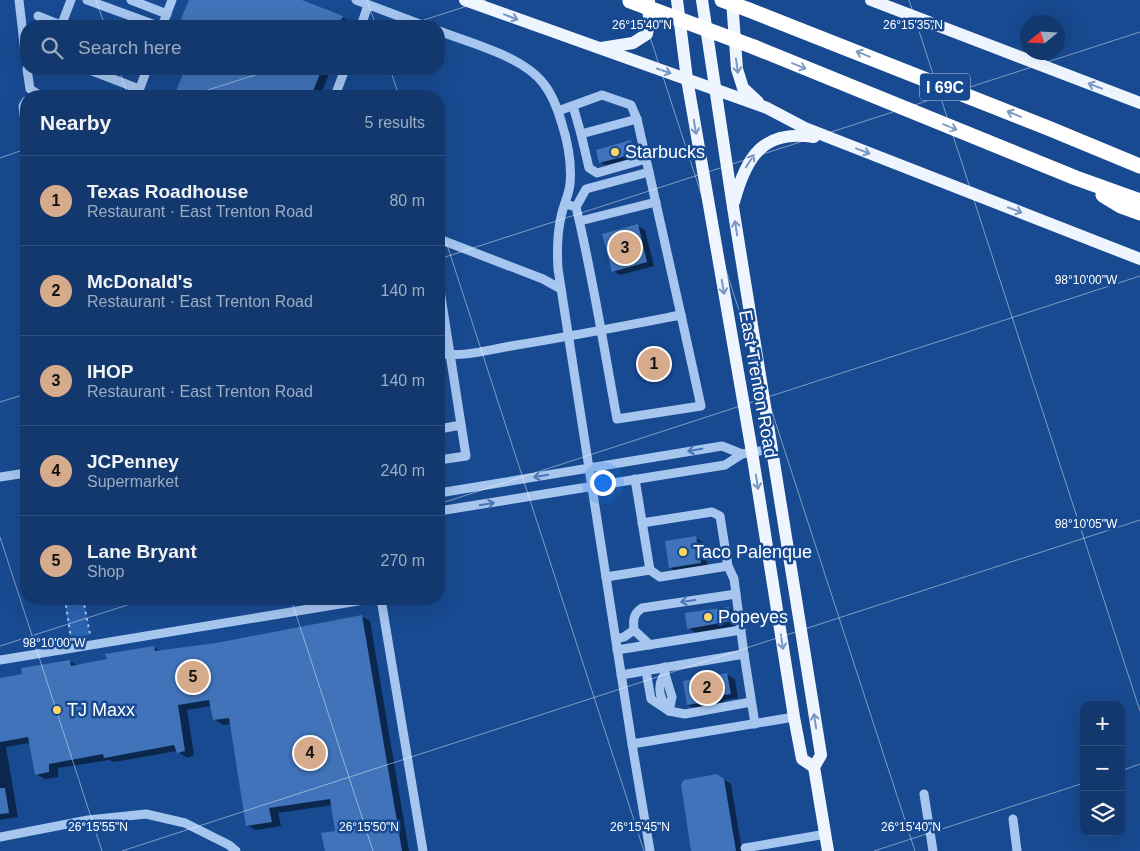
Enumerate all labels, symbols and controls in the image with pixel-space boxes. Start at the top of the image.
one-way arrow [503,13,518,22]
north arrow [1020,15,1065,60]
text: 26°15'40"N [612,18,672,32]
text: 26°15'35"N [883,18,943,32]
search box [20,20,445,75]
icon: search [38,34,66,62]
text: Search here [78,37,182,58]
one-way arrow [856,49,871,59]
one-way arrow [733,58,743,74]
one-way arrow [791,61,806,71]
one-way arrow [656,67,671,76]
road number: I 69C [920,74,970,100]
one-way arrow [1087,80,1102,89]
one-way arrow [1007,109,1022,118]
text: Nearby [40,111,111,134]
text: 5 results [365,114,425,131]
one-way arrow [691,119,701,135]
one-way arrow [942,123,957,132]
place label: Starbucks [625,142,705,162]
marker: Starbucks [609,146,621,158]
one-way arrow [855,147,871,156]
one-way arrow [745,155,755,169]
text: Texas Roadhouse [87,181,248,202]
text: 1 [52,192,60,209]
text: 80 m [389,192,425,209]
text: Restaurant · East Trenton Road [87,203,313,220]
one-way arrow [1007,206,1022,215]
one-way arrow [731,220,741,236]
pin: 3 [609,229,641,267]
text: McDonald's [87,271,193,292]
text: 98°10'00"W [1055,273,1118,287]
one-way arrow [719,279,729,295]
text: 2 [52,282,60,299]
text: 140 m [381,282,425,299]
text: Restaurant · East Trenton Road [87,293,313,310]
street label: East Trenton Road [735,308,781,460]
pin: 1 [638,345,670,383]
text: IHOP [87,361,133,382]
text: 3 [52,372,60,389]
text: 140 m [381,372,425,389]
text: Restaurant · East Trenton Road [87,383,313,400]
one-way arrow [687,446,703,456]
text: JCPenney [87,451,179,472]
text: 4 [52,462,60,479]
text: 240 m [381,462,425,479]
your location [590,470,616,496]
one-way arrow [533,471,549,481]
text: Supermarket [87,473,179,490]
one-way arrow [752,474,762,490]
one-way arrow [478,498,494,508]
text: 98°10'05"W [1055,517,1118,531]
text: Lane Bryant [87,541,197,562]
place label: Taco Palenque [693,542,812,562]
marker: Taco Palenque [677,546,689,558]
text: 5 [52,552,60,569]
text: 270 m [381,552,425,569]
text: Shop [87,563,124,580]
one-way arrow [680,596,696,606]
place label: Popeyes [718,607,788,627]
marker: Popeyes [702,611,714,623]
one-way arrow [777,634,787,650]
text: 98°10'00"W [23,636,86,650]
pin: 5 [177,658,209,696]
pin: 2 [691,669,723,707]
place label: TJ Maxx [67,700,135,720]
map controls [1080,701,1125,836]
button: + [1080,701,1125,746]
marker: TJ Maxx [51,704,63,716]
one-way arrow [810,713,820,729]
pin: 4 [294,734,326,772]
button: − [1080,746,1125,791]
button: layers [1080,791,1125,836]
text: 26°15'55"N [68,820,128,834]
text: 26°15'50"N [339,820,399,834]
text: 26°15'45"N [610,820,670,834]
text: 26°15'40"N [881,820,941,834]

